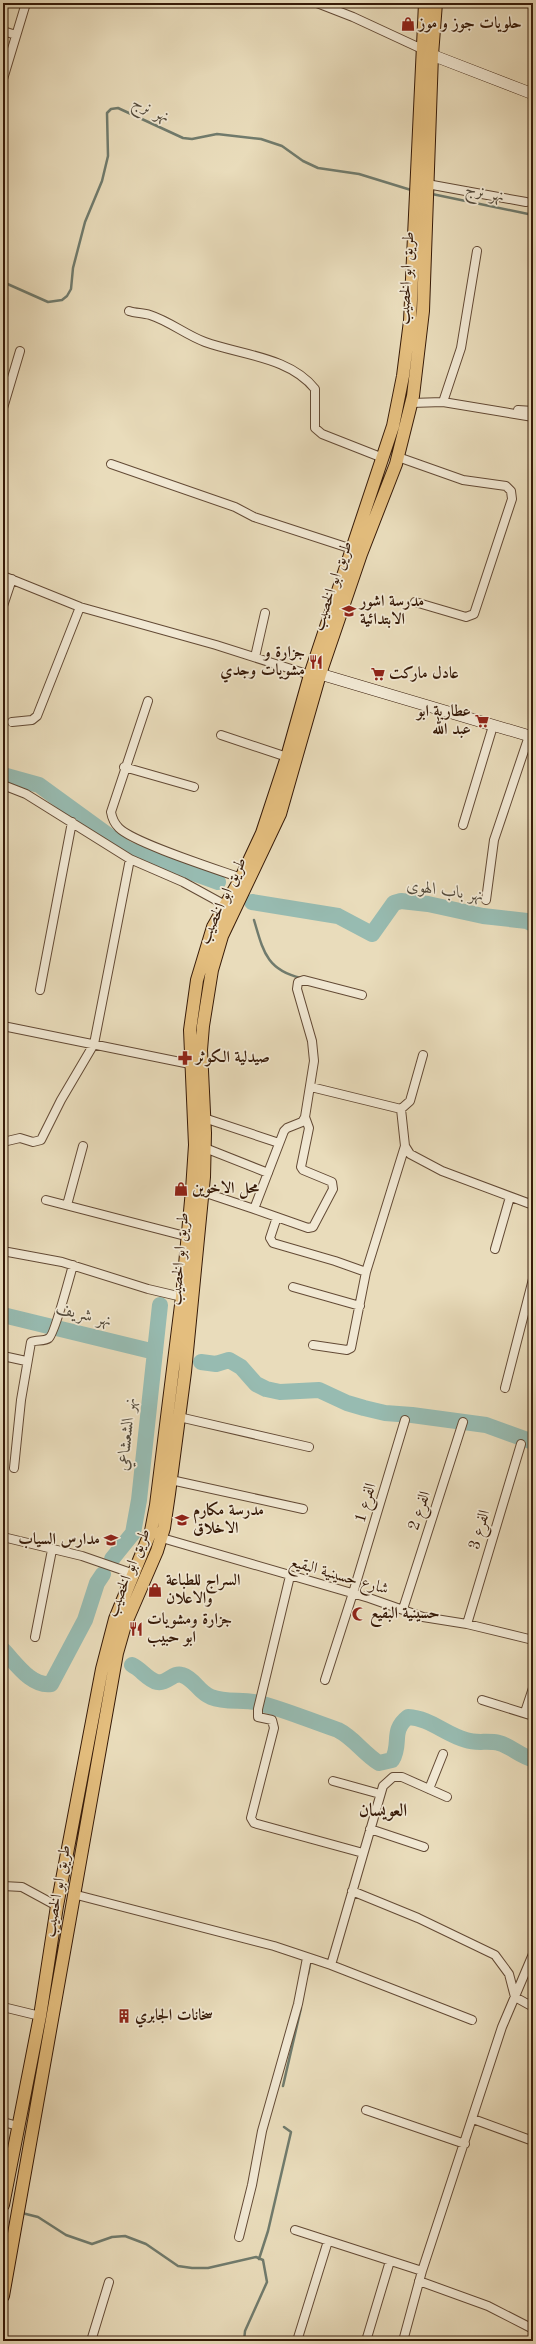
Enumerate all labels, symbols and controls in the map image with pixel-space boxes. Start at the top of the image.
place label: حلويات جوز و موز [417,15,522,33]
shop icon: حلويات جوز و موز [400,16,416,32]
water label: نهر نرج [127,94,173,131]
water label: نهر نرج [463,181,506,210]
street label: طريق ابو الخصيب [397,231,418,325]
street label: طريق ابو الخصيب [310,539,357,633]
place label: مدرسة اشور الابتدائية [358,594,424,629]
school or university icon: مدرسة اشور الابتدائية [341,603,357,619]
place label: جزارة و مشويات وجدي [220,645,305,683]
restaurant icon: جزارة و مشويات وجدي [308,654,324,670]
place label: عادل ماركت [389,665,459,682]
supermarket icon: عادل ماركت [370,666,386,682]
place label: عطارية ابو عبد الله [415,703,471,738]
supermarket icon: عطارية ابو عبد الله [474,713,490,729]
street label: طريق ابو الخصيب [196,855,251,947]
water label: نهر باب الهوى [405,877,485,906]
place label: صيدلية الكوثر [194,1048,270,1067]
pharmacy icon: صيدلية الكوثر [177,1050,193,1066]
place label: محل الاخوين [192,1179,259,1199]
shop icon: محل الاخوين [173,1181,189,1197]
street label: طريق ابو الخصيب [168,1212,193,1306]
water label: نهر شريف [54,1300,114,1332]
water label: نهر الشعشاعي [115,1396,144,1472]
street label: الفرع 1 [352,1481,383,1526]
street label: الفرع 2 [406,1489,438,1534]
place label: مدرسة مكارم الاخلاق [193,1501,264,1537]
street label: الفرع 3 [467,1508,497,1553]
school or university icon: مدرسة مكارم الاخلاق [174,1512,190,1528]
street label: طريق ابو الخصيب [104,1527,155,1620]
place label: مدارس السياب [18,1531,100,1549]
school or university icon: مدارس السياب [103,1532,119,1548]
street label: شارع حسينية البقيع [286,1554,390,1604]
place label: السراج للطباعة والاعلان [166,1572,240,1607]
shop icon: السراج للطباعة والاعلان [147,1582,163,1598]
place label: حسينية البقيع [370,1605,440,1628]
mosque icon: حسينية البقيع [351,1606,367,1622]
place label: جزارة ومشويات ابو حبيب [147,1611,232,1647]
restaurant icon: جزارة ومشويات ابو حبيب [128,1621,144,1637]
district label: العويسان [359,1802,407,1821]
street label: طريق ابو الخصيب [42,1844,75,1939]
place label: سخانات الجابري [135,2007,213,2028]
building icon: سخانات الجابري [116,2008,132,2024]

